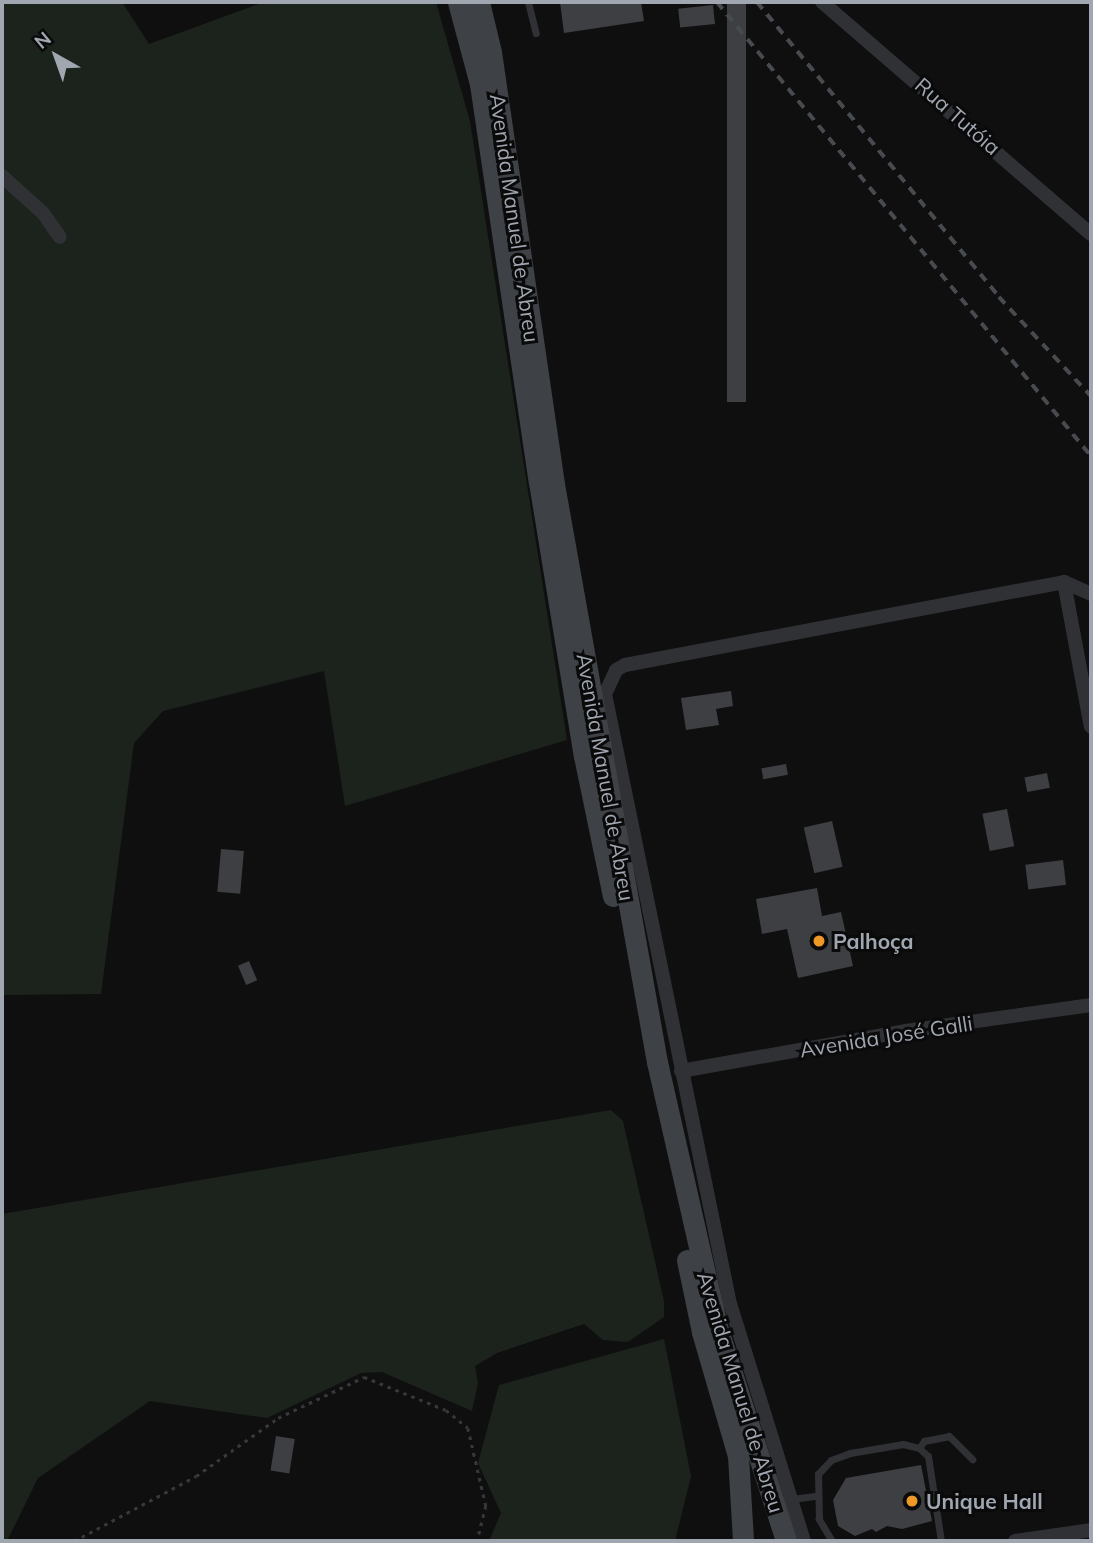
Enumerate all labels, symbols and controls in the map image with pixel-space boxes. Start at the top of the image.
north arrow [21,21,91,91]
text: N [29,26,56,54]
street label: Rua Tutóia [910,72,1006,160]
street label: Avenida Manuel de Abreu [485,92,545,344]
street label: Avenida Manuel de Abreu [572,651,640,903]
place label: Palhoça [833,928,914,954]
marker: Palhoça [811,933,827,949]
street label: Avenida José Galli [798,1010,974,1062]
street label: Avenida Manuel de Abreu [692,1268,790,1516]
place label: Unique Hall [926,1488,1043,1514]
marker: Unique Hall [904,1493,920,1509]

